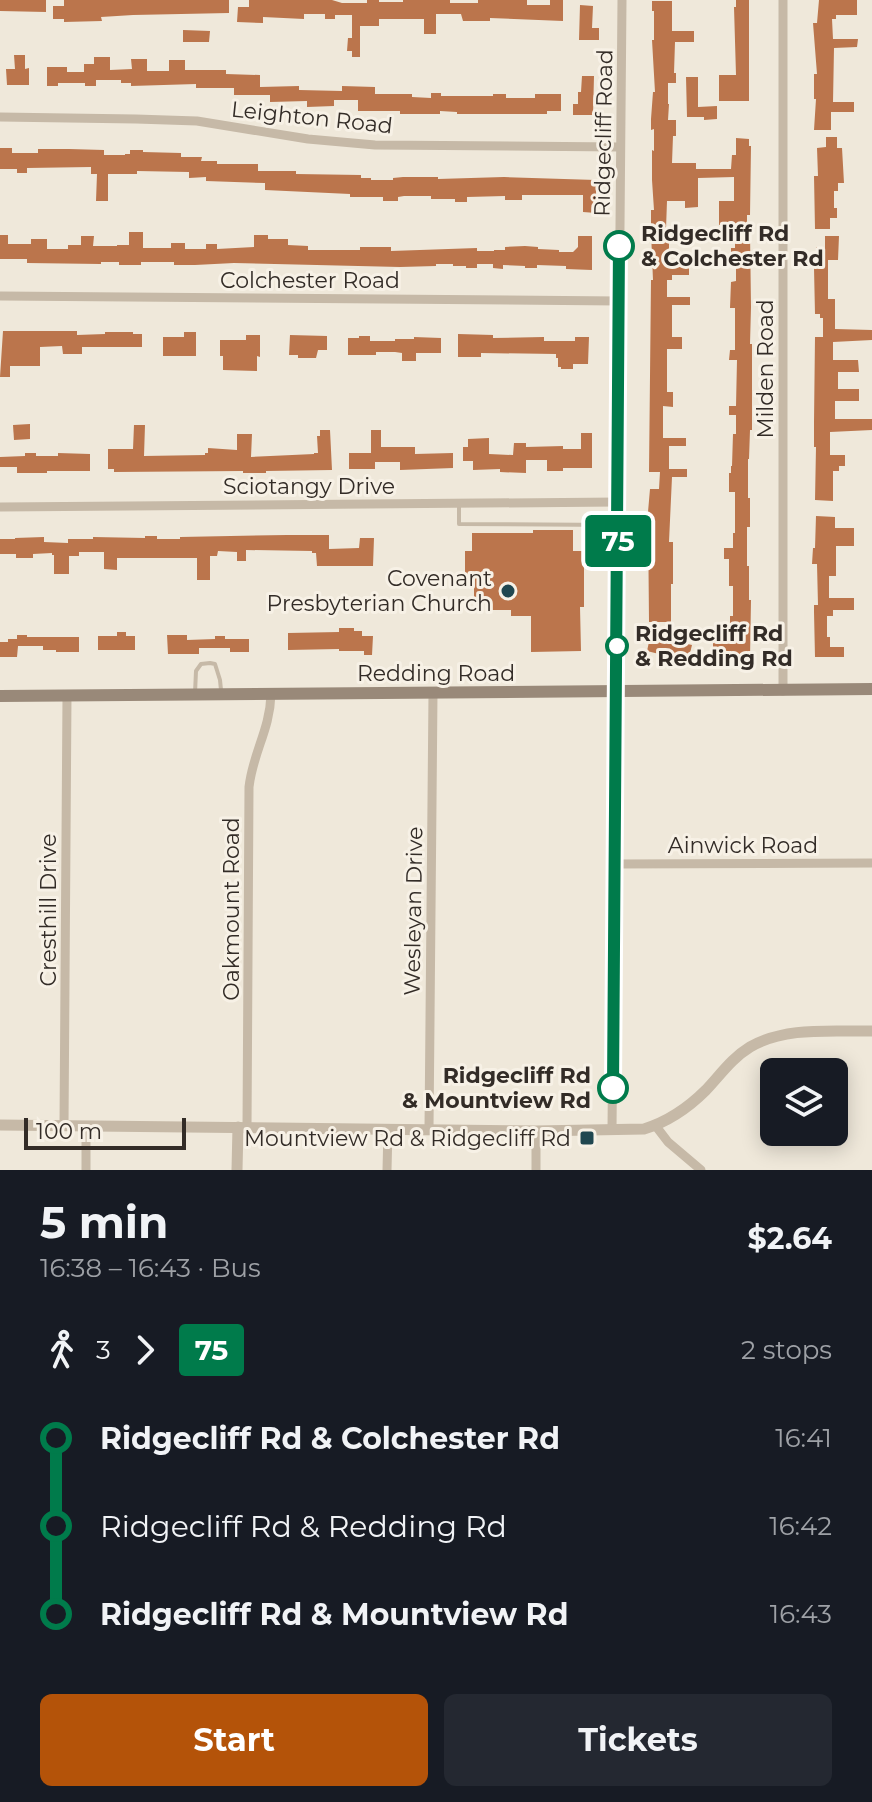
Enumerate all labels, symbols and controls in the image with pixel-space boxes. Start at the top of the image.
street label: Ridgecliff Road [589,49,618,217]
street label: Leighton Road [230,96,394,139]
place label: Ridgecliff Rd & Colchester Rd [641,220,824,272]
marker: Ridgecliff Rd & Colchester Rd [604,231,634,261]
street label: Colchester Road [220,267,400,294]
street label: Milden Road [752,299,779,439]
street label: Sciotangy Drive [223,473,395,500]
line badge: 75 [582,515,654,567]
text: 75 [601,524,635,558]
place label: Covenant Presbyterian Church [267,565,492,617]
marker: Covenant Presbyterian Church [499,582,517,600]
place label: Ridgecliff Rd & Redding Rd [635,620,793,672]
marker: Ridgecliff Rd & Redding Rd [606,635,628,657]
street label: Redding Road [357,660,515,687]
street label: Oakmount Road [218,817,245,1001]
street label: Wesleyan Drive [399,826,428,996]
street label: Ainwick Road [668,832,818,859]
street label: Cresthill Drive [35,833,62,987]
map controls [760,1058,848,1146]
button: layers [760,1058,848,1146]
place label: Ridgecliff Rd & Mountview Rd [402,1062,591,1114]
marker: Ridgecliff Rd & Mountview Rd [598,1073,628,1103]
scale bar [24,1114,186,1150]
text: 100 m [36,1118,102,1145]
place label: Mountview Rd & Ridgecliff Rd [244,1125,571,1152]
marker: Mountview Rd & Ridgecliff Rd [578,1129,596,1147]
text: 5 min [40,1195,168,1249]
text: $2.64 [748,1220,832,1257]
text: 16:38 – 16:43 · Bus [40,1252,261,1284]
icon: walk [40,1328,84,1372]
icon: forward [123,1328,167,1372]
text: 75 [195,1333,228,1367]
text: 3 [96,1334,111,1366]
text: 2 stops [741,1334,832,1366]
text: Ridgecliff Rd & Colchester Rd [100,1420,560,1457]
text: 16:41 [775,1422,832,1454]
text: Ridgecliff Rd & Redding Rd [100,1508,507,1545]
text: 16:42 [769,1510,832,1542]
text: Ridgecliff Rd & Mountview Rd [100,1596,568,1633]
text: 16:43 [770,1598,832,1630]
button: Start [40,1694,428,1786]
button: Tickets [444,1694,832,1786]

